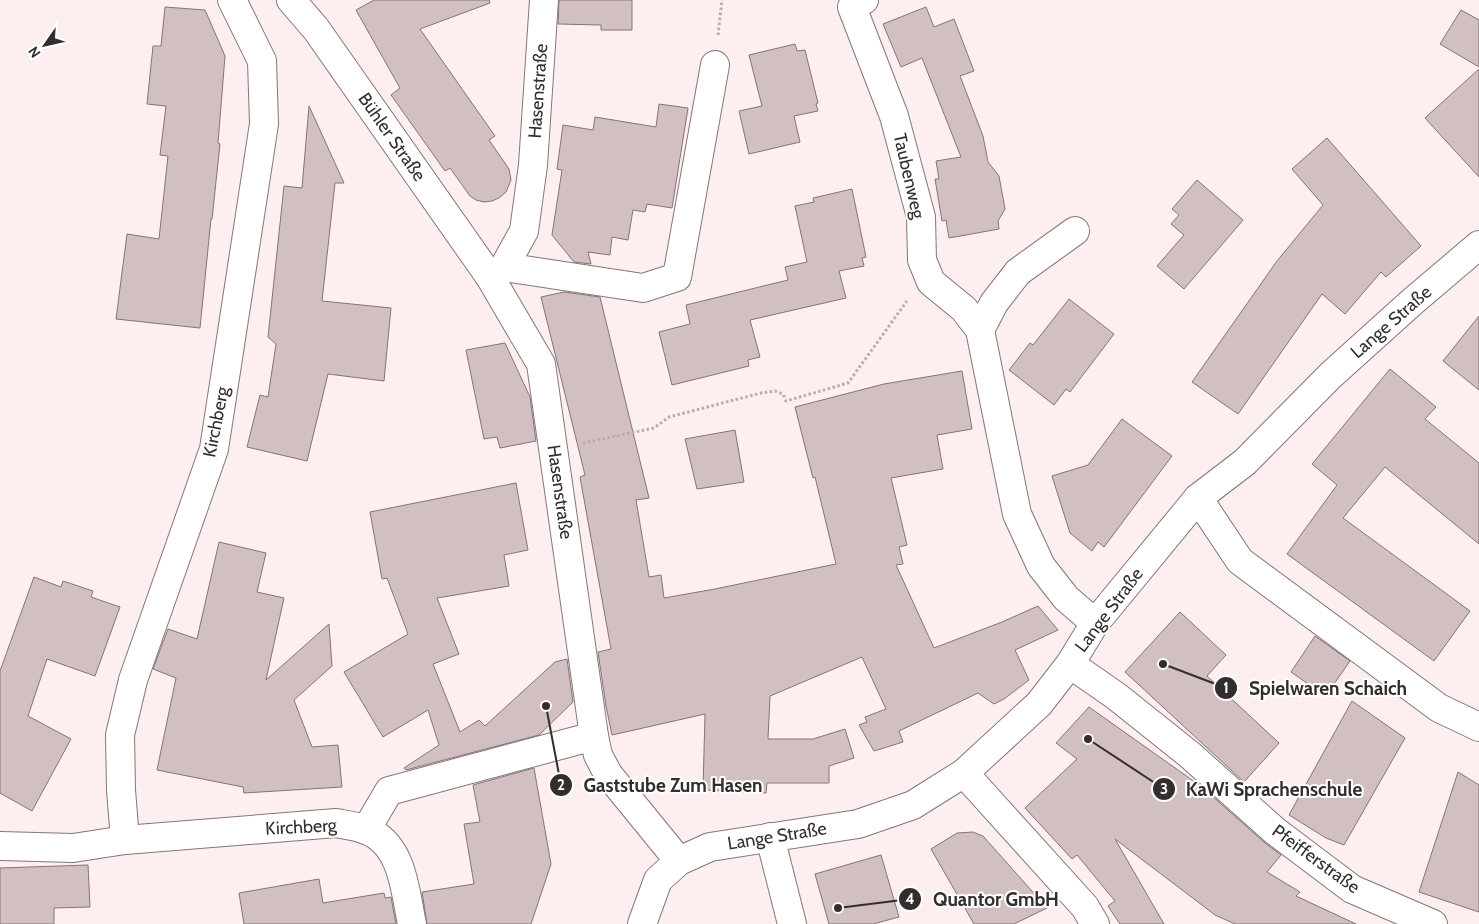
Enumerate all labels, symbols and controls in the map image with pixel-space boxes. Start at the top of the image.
north arrow [20,20,70,70]
text: N [24,43,44,61]
street label: Hasenstraße [524,43,552,139]
street label: Bühler Straße [353,89,431,185]
street label: Taubenweg [889,131,930,222]
street label: Lange Straße [1346,281,1436,363]
street label: Kirchberg [198,384,234,459]
street label: Hasenstraße [542,443,578,541]
street label: Lange Straße [1070,563,1148,657]
callout: Spielwaren Schaich [1214,671,1417,705]
text: Spielwaren Schaich [1249,677,1407,700]
text: 1 [1223,679,1229,697]
callout: Gaststube Zum Hasen [548,768,773,802]
callout: KaWi Sprachenschule [1151,772,1373,806]
text: Gaststube Zum Hasen [583,774,763,797]
text: 2 [557,776,565,794]
text: KaWi Sprachenschule [1186,778,1362,801]
text: 3 [1160,780,1168,798]
street label: Kirchberg [265,814,338,840]
street label: Lange Straße [726,817,828,855]
street label: Pfeifferstraße [1268,820,1364,898]
callout: Quantor GmbH [898,882,1069,916]
text: Quantor GmbH [933,888,1059,911]
text: 4 [905,890,915,908]

